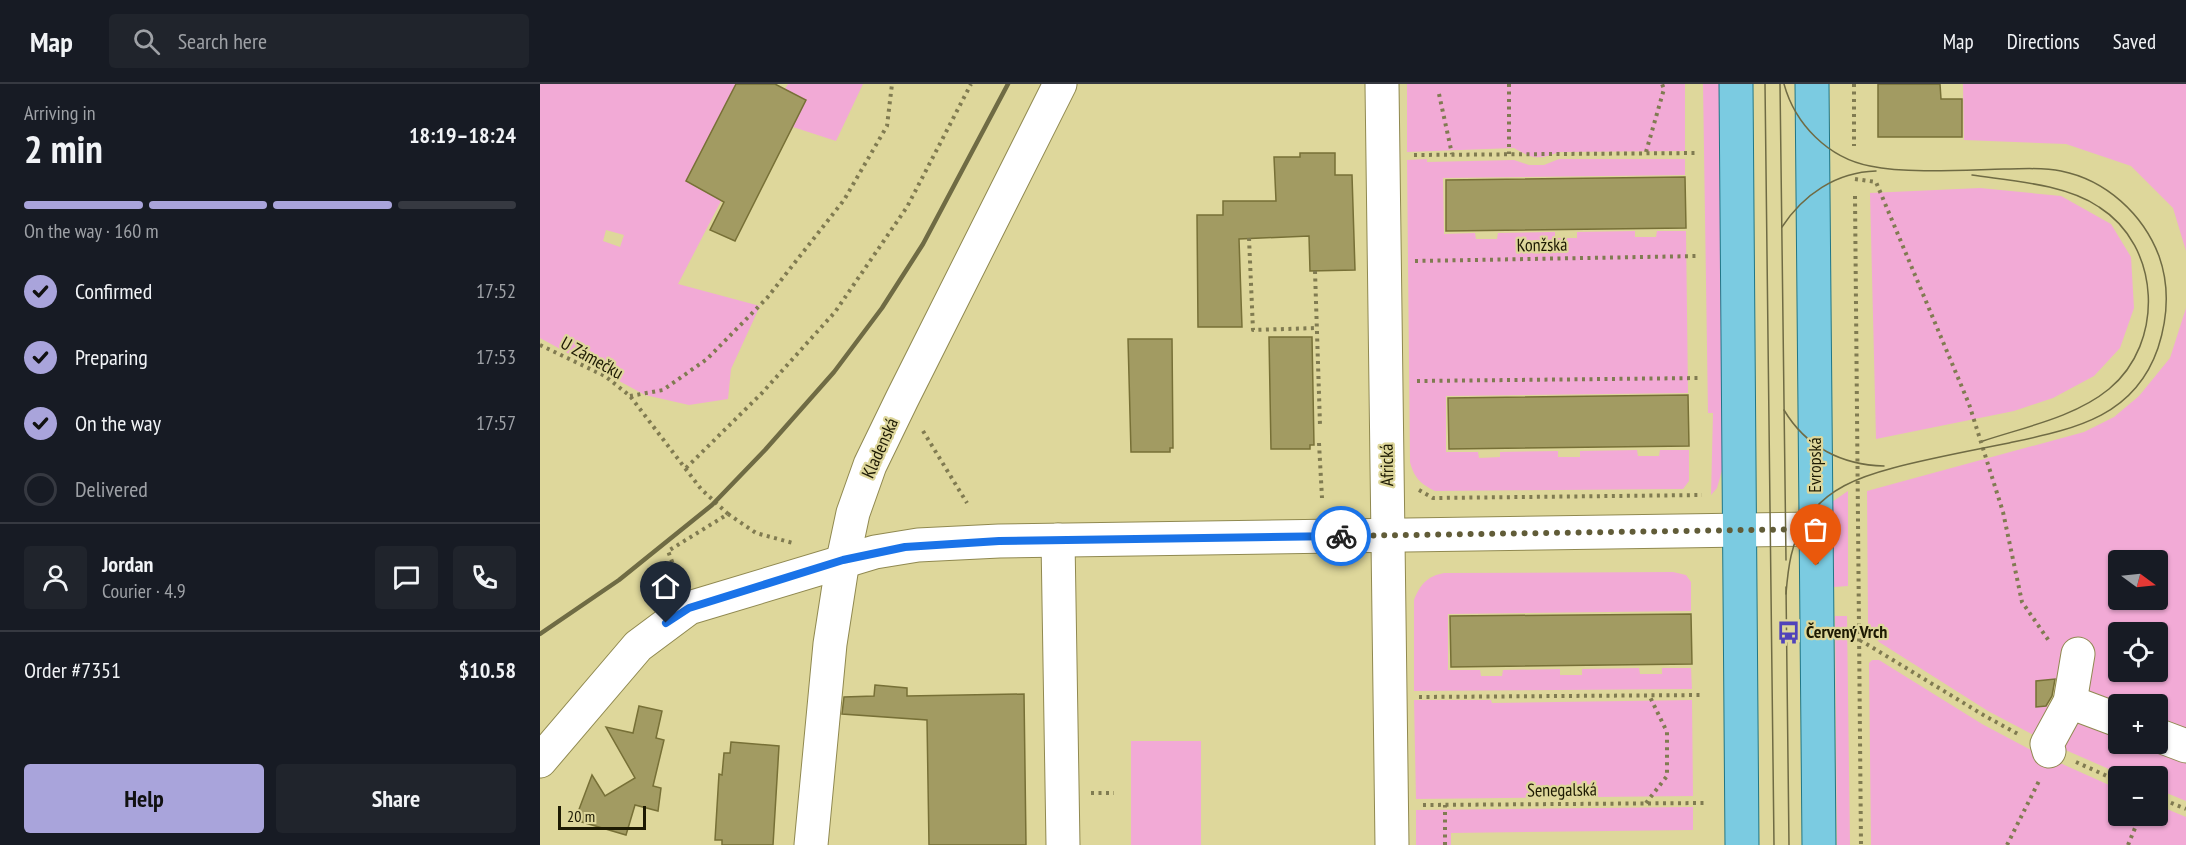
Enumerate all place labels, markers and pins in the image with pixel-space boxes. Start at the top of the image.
pin [1790,504,1841,566]
pin [640,561,691,623]
bus stop icon: Červený Vrch [1775,619,1801,645]
place label: Červený Vrch [1806,620,1887,643]

